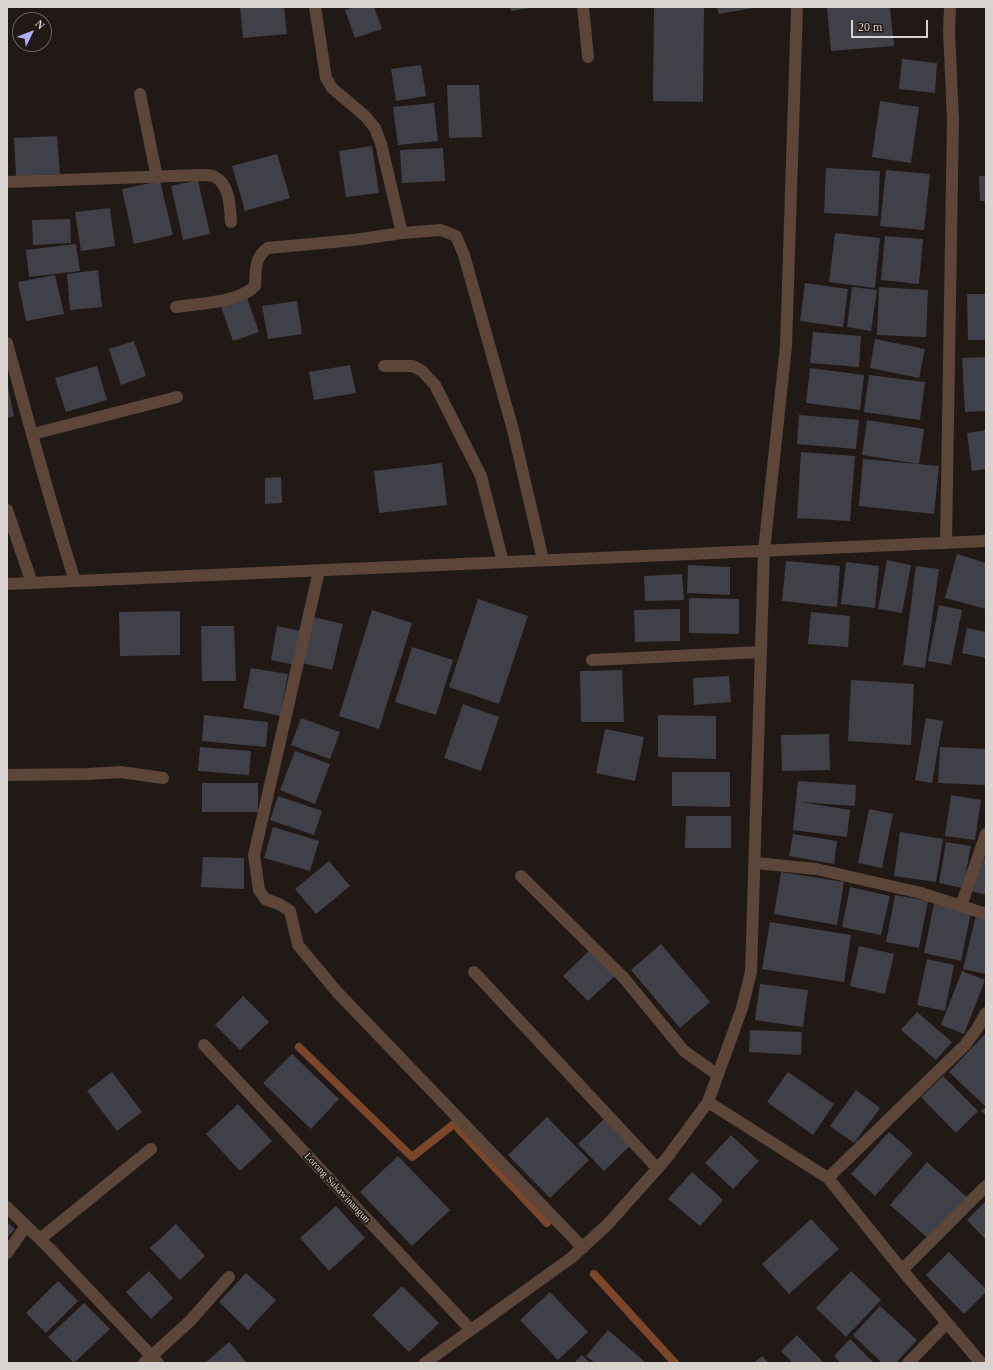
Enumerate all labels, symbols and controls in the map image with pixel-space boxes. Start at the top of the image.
north arrow [12,12,52,52]
scale bar [853,12,930,38]
text: N [33,17,47,31]
text: 20 m [858,20,882,34]
street label: Lorong Sukawinangun [301,1150,373,1226]

